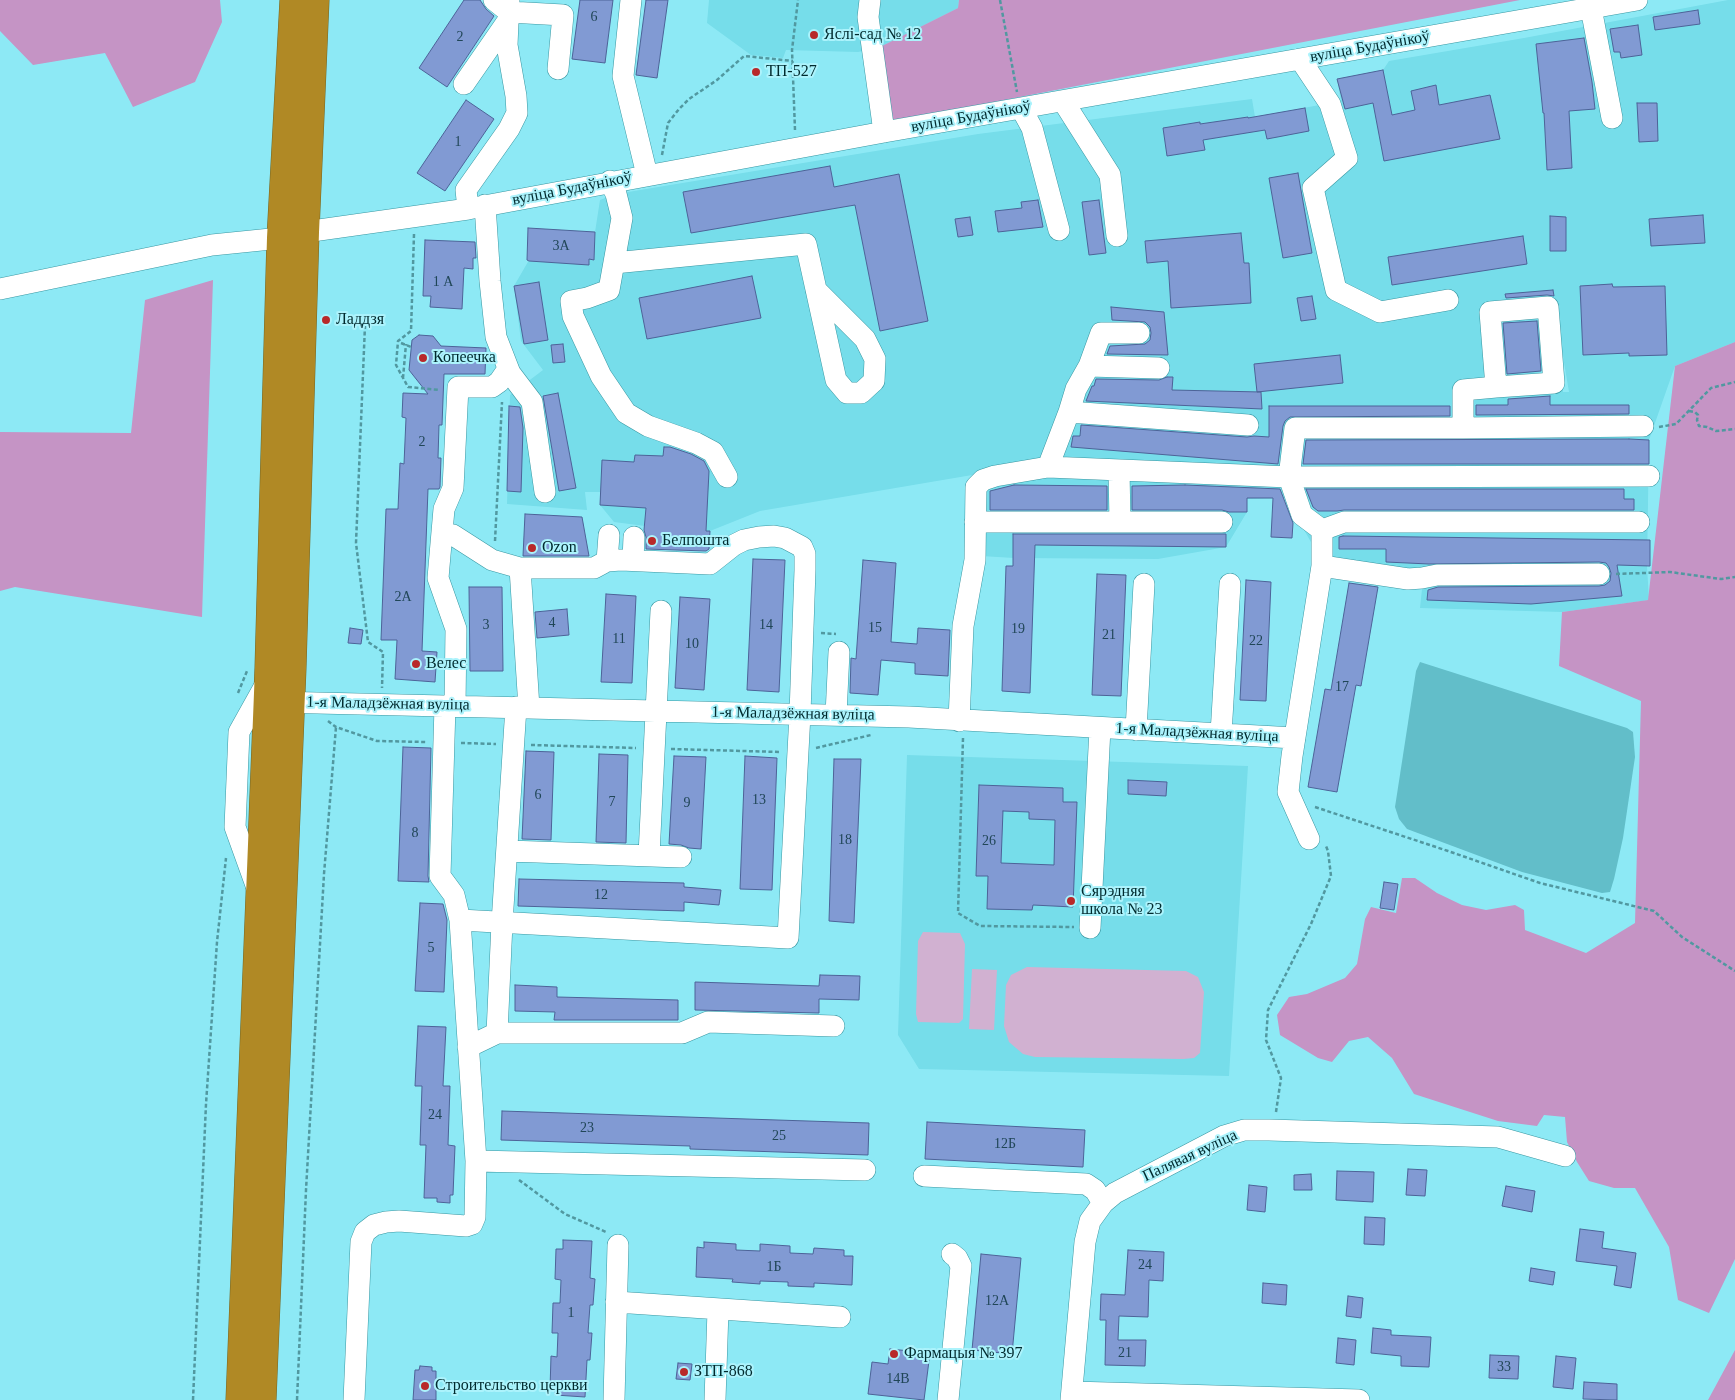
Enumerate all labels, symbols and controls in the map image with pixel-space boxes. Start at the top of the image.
house number: 6 [590,9,598,25]
place label: Яслі-сад № 12 [824,25,921,45]
street label: вуліца Будаўнікоў [1309,27,1431,67]
house number: 2 [456,29,464,45]
marker: Яслі-сад № 12 [808,29,820,41]
place label: ТП-527 [766,62,817,82]
marker: ТП-527 [750,66,762,78]
street label: вуліца Будаўнікоў [910,97,1032,137]
house number: 1 [454,134,462,150]
street label: вуліца Будаўнікоў [511,168,633,210]
house number: 3А [552,238,570,254]
house number: 1 А [433,274,453,290]
place label: Ладдзя [336,310,384,330]
marker: Ладдзя [320,314,332,326]
place label: Копеечка [433,348,496,368]
marker: Копеечка [417,352,429,364]
house number: 2 [418,434,426,450]
place label: Белпошта [662,531,729,551]
marker: Белпошта [646,535,658,547]
place label: Ozon [542,538,577,558]
marker: Ozon [526,542,538,554]
house number: 2А [394,589,412,605]
house number: 4 [548,615,556,631]
house number: 3 [482,617,490,633]
house number: 14 [759,617,773,633]
house number: 15 [868,620,882,636]
house number: 19 [1011,621,1025,637]
house number: 21 [1102,627,1116,643]
house number: 11 [612,631,626,647]
house number: 22 [1249,633,1263,649]
house number: 10 [685,636,699,652]
place label: Велес [426,654,466,674]
marker: Велес [410,658,422,670]
house number: 17 [1335,679,1349,695]
street label: 1-я Маладзёжная вуліца [306,693,470,715]
street label: 1-я Маладзёжная вуліца [711,703,875,725]
street label: 1-я Маладзёжная вуліца [1115,719,1279,747]
house number: 6 [534,787,542,803]
house number: 13 [752,792,766,808]
house number: 7 [608,794,616,810]
house number: 9 [684,795,690,811]
house number: 8 [412,825,418,841]
house number: 18 [838,832,852,848]
house number: 26 [982,833,996,849]
place label: Сярэдняя школа № 23 [1081,882,1162,920]
house number: 12 [594,887,608,903]
marker: Сярэдняя школа № 23 [1065,895,1077,907]
house number: 5 [428,940,434,956]
house number: 24 [428,1107,442,1123]
house number: 23 [580,1120,594,1136]
street label: Палявая вуліца [1140,1126,1240,1186]
house number: 25 [772,1128,786,1144]
house number: 12Б [994,1136,1016,1152]
house number: 24 [1138,1257,1152,1273]
house number: 1Б [766,1259,782,1275]
house number: 12А [985,1293,1009,1309]
house number: 1 [568,1305,574,1321]
place label: Фармацыя № 397 [904,1344,1023,1364]
house number: 21 [1118,1345,1132,1361]
marker: Фармацыя № 397 [888,1348,900,1360]
house number: 33 [1497,1359,1511,1375]
place label: ЗТП-868 [694,1362,753,1382]
marker: ЗТП-868 [678,1366,690,1378]
house number: 14В [886,1371,910,1387]
place label: Строительство церкви [435,1376,588,1396]
marker: Строительство церкви [419,1380,431,1392]

